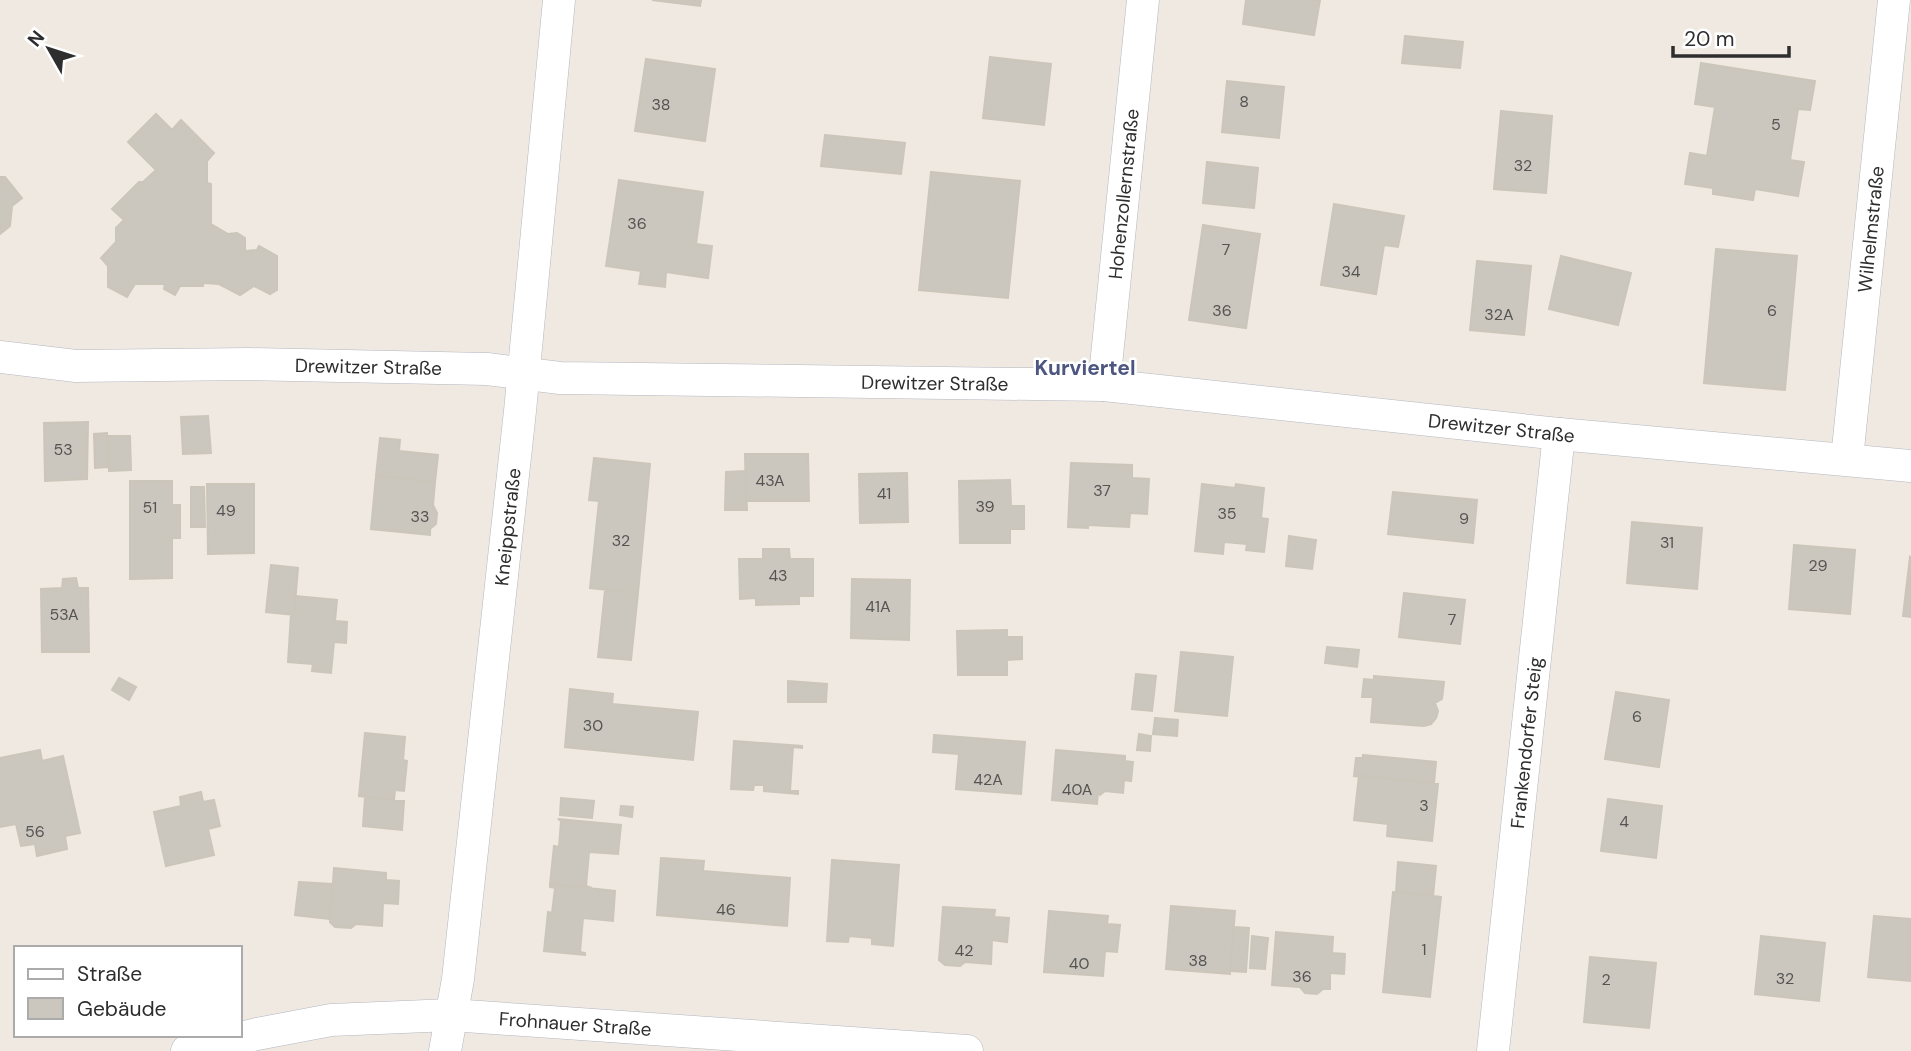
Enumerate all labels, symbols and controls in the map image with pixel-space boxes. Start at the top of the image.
north arrow [14,14,84,84]
scale bar [1673,14,1788,58]
text: N [22,25,50,52]
text: 20 m [1684,25,1735,53]
house number: 8 [1239,91,1249,112]
house number: 38 [651,94,671,115]
street label: Hohenzollernstraße [1103,108,1145,280]
house number: 5 [1771,114,1781,135]
house number: 32 [1514,155,1532,176]
street label: Wilhelmstraße [1852,165,1890,294]
house number: 36 [627,213,647,234]
house number: 7 [1222,239,1230,260]
house number: 34 [1341,261,1361,282]
house number: 36 [1212,300,1232,321]
house number: 6 [1767,300,1777,321]
house number: 32A [1484,304,1514,325]
street label: Drewitzer Straße [295,353,442,381]
district label: Kurviertel [1034,354,1136,382]
street label: Drewitzer Straße [861,370,1009,397]
street label: Drewitzer Straße [1427,408,1576,448]
house number: 53 [53,439,73,460]
street label: Kneippstraße [489,467,527,587]
house number: 43A [755,470,785,491]
house number: 37 [1093,480,1111,501]
house number: 41 [877,483,891,504]
house number: 39 [975,496,995,517]
house number: 51 [143,497,157,518]
house number: 49 [216,500,236,521]
house number: 35 [1217,503,1237,524]
house number: 33 [411,506,429,527]
house number: 9 [1459,508,1469,529]
house number: 32 [612,530,630,551]
house number: 31 [1660,532,1674,553]
house number: 29 [1808,555,1828,576]
house number: 43 [768,565,788,586]
house number: 41A [865,596,891,617]
house number: 53A [49,604,79,625]
house number: 7 [1448,609,1456,630]
street label: Frankendorfer Steig [1505,655,1548,830]
house number: 6 [1632,706,1642,727]
house number: 30 [583,715,603,736]
house number: 42A [973,769,1003,790]
house number: 40A [1062,779,1093,800]
house number: 3 [1419,795,1429,816]
house number: 4 [1619,811,1629,832]
house number: 56 [25,821,45,842]
house number: 46 [716,899,736,920]
house number: 1 [1422,939,1427,960]
house number: 42 [955,940,973,961]
legend [14,946,242,1037]
house number: 38 [1188,950,1208,971]
house number: 40 [1069,953,1089,974]
text: Straße [77,960,142,988]
house number: 36 [1292,966,1312,987]
house number: 32 [1776,968,1794,989]
house number: 2 [1601,969,1611,990]
text: Gebäude [77,995,167,1023]
street label: Frohnauer Straße [498,1006,652,1042]

